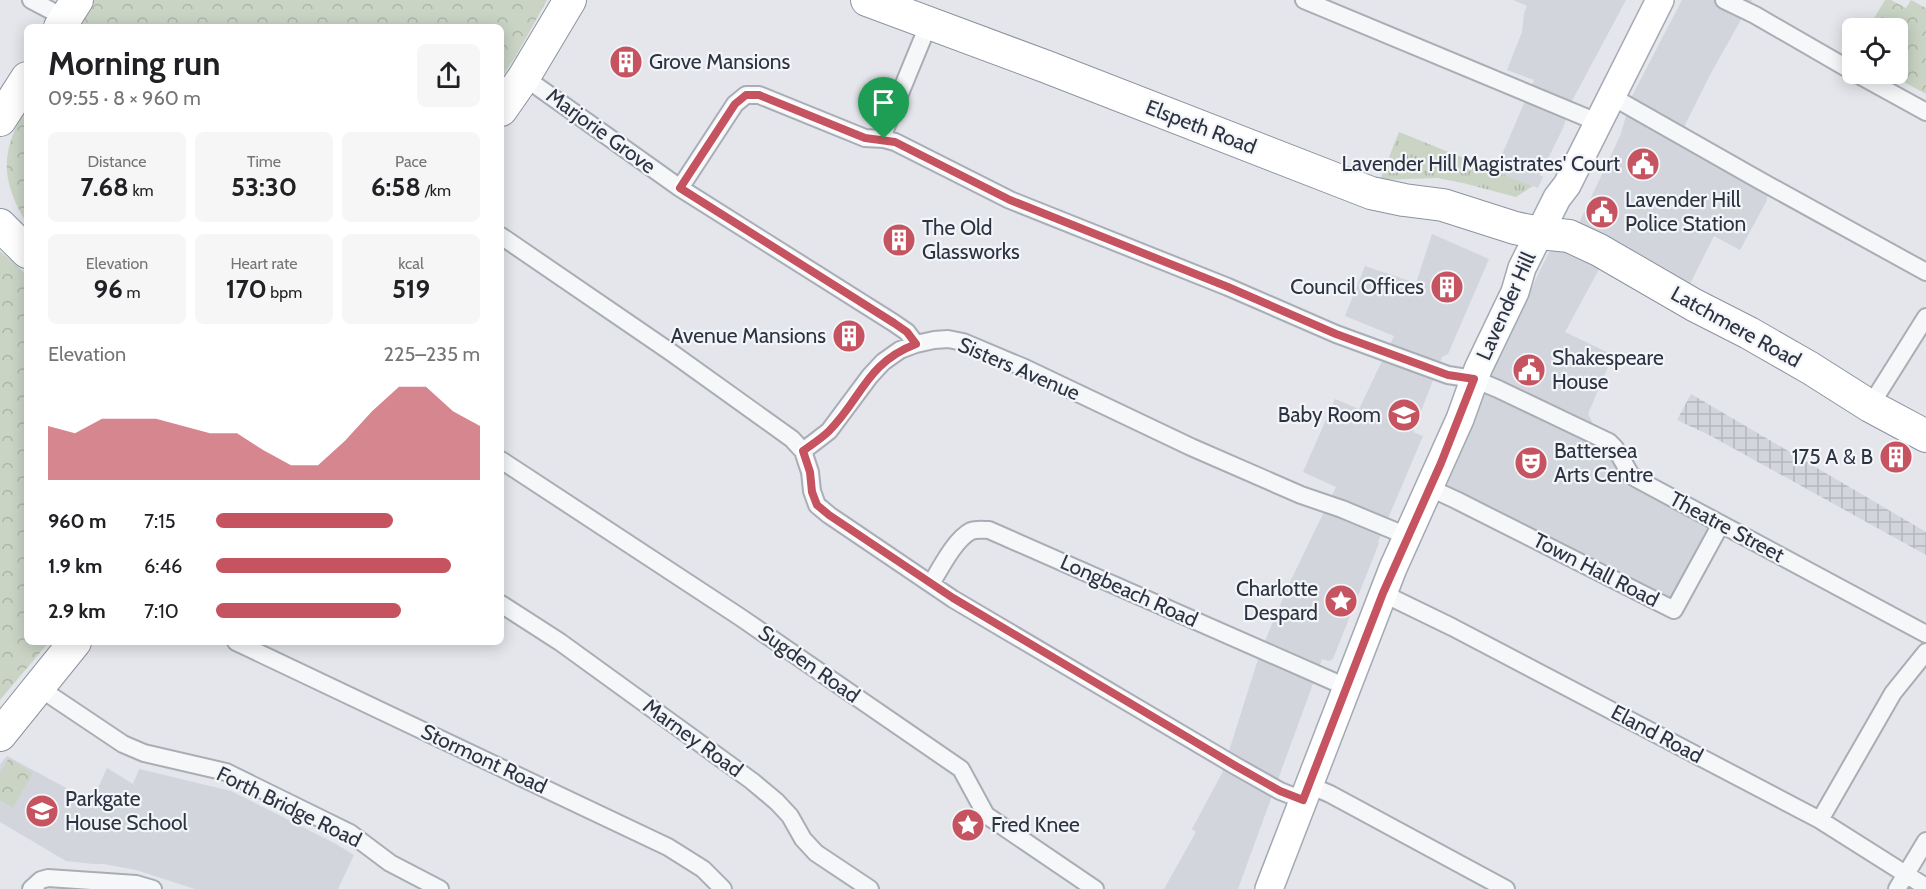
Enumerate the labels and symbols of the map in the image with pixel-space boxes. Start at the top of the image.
building icon: Grove Mansions [608,44,644,80]
place label: Grove Mansions [649,49,791,74]
pin [858,77,909,139]
street label: Marjorie Grove [541,83,661,180]
street label: Elspeth Road [1142,94,1260,159]
public building icon: Lavender Hill Magistrates' Court [1625,146,1661,182]
place label: Lavender Hill Magistrates' Court [1342,151,1620,176]
place label: Lavender Hill Police Station [1625,187,1746,236]
public building icon: Lavender Hill Police Station [1584,194,1620,230]
place label: The Old Glassworks [922,215,1020,264]
building icon: The Old Glassworks [881,222,917,258]
street label: Lavender Hill [1471,248,1540,364]
building icon: Council Offices [1429,269,1465,305]
place label: Council Offices [1290,274,1424,299]
street label: Latchmere Road [1667,281,1806,373]
building icon: Avenue Mansions [831,318,867,354]
place label: Avenue Mansions [671,323,826,348]
street label: Sisters Avenue [955,332,1084,405]
place label: Shakespeare House [1552,345,1664,394]
public building icon: Shakespeare House [1511,352,1547,388]
school or university icon: Baby Room [1386,397,1422,433]
place label: Baby Room [1278,402,1381,427]
place label: Battersea Arts Centre [1554,438,1653,487]
building icon: 175 A & B [1878,439,1914,475]
place label: 175 A & B [1792,444,1873,469]
theatre icon: Battersea Arts Centre [1513,445,1549,481]
street label: Theatre Street [1666,486,1789,567]
street label: Town Hall Road [1529,527,1663,612]
street label: Longbeach Road [1057,549,1202,632]
place label: Charlotte Despard [1236,576,1318,625]
place icon: Charlotte Despard [1323,583,1359,619]
street label: Sugden Road [754,620,865,708]
street label: Marney Road [639,693,748,782]
street label: Eland Road [1607,699,1707,768]
street label: Stormont Road [417,718,551,799]
street label: Forth Bridge Road [213,761,366,852]
place label: Parkgate House School [65,786,188,835]
school or university icon: Parkgate House School [24,793,60,829]
place icon: Fred Knee [950,807,986,843]
place label: Fred Knee [991,812,1080,837]

